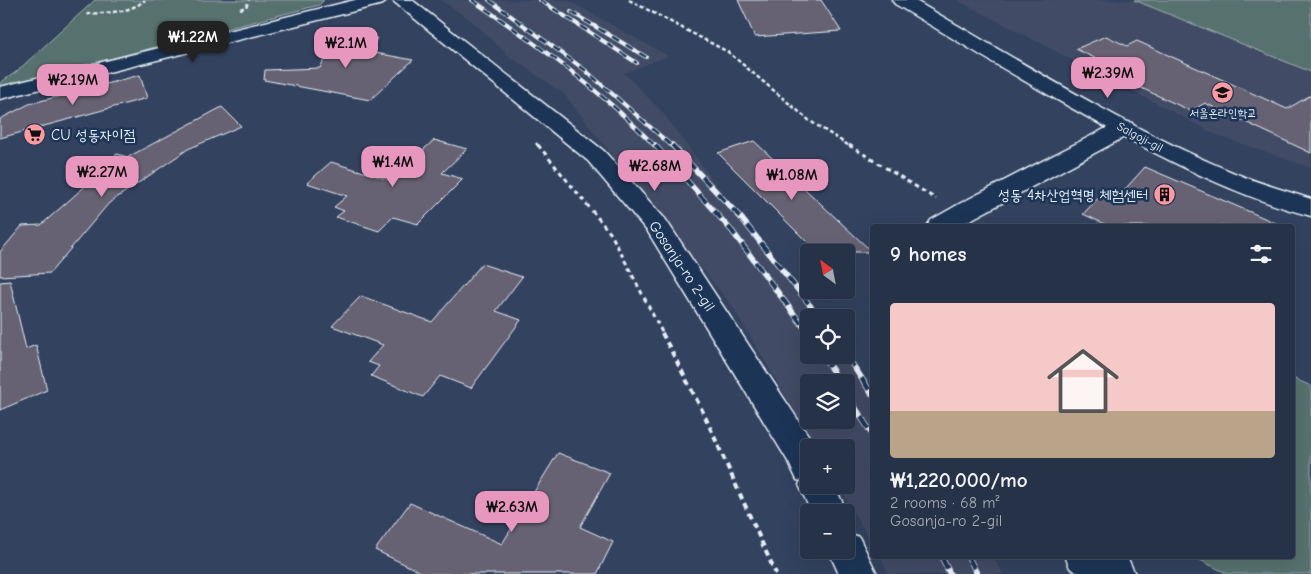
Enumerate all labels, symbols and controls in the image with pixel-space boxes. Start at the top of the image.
pin: ₩1.22M [152,20,234,63]
pin: ₩2.1M [311,27,381,69]
text: ₩1.22M [168,28,218,46]
text: ₩2.1M [325,34,367,52]
pin: ₩2.39M [1067,56,1149,99]
pin: ₩2.19M [32,64,114,106]
text: ₩2.39M [1082,64,1134,82]
text: ₩2.19M [48,71,98,89]
school or university icon: 서울온라인학교 [1211,80,1235,104]
place label: 서울온라인학교 [1189,106,1257,120]
street label: Salgoji-gil [1115,119,1165,155]
supermarket icon: CU 성동자이점 [23,123,47,147]
place label: CU 성동자이점 [51,126,136,144]
pin: ₩1.4M [358,146,428,188]
pin: ₩2.68M [614,150,696,192]
text: ₩1.4M [372,153,414,171]
pin: ₩2.27M [61,156,143,198]
text: ₩2.68M [629,157,681,175]
pin: ₩1.08M [751,158,833,201]
text: ₩2.27M [77,163,127,181]
text: ₩1.08M [766,166,818,184]
building icon: 성동 4차산업혁명 체험센터 [1152,183,1176,207]
place label: 성동 4차산업혁명 체험센터 [998,186,1148,204]
street label: Gosanja-ro 2-gil [645,217,719,315]
icon: filters [1247,240,1275,268]
text: 9 homes [890,242,966,266]
north arrow [800,244,855,299]
map controls [800,244,855,559]
button: locate [800,309,855,364]
icon: home [1038,336,1128,426]
button: layers [800,374,855,429]
button: + [800,439,855,494]
text: ₩1,220,000/mo [890,468,1028,492]
pin: ₩2.63M [471,490,553,533]
text: 2 rooms · 68 m² [890,494,1000,512]
text: ₩2.63M [486,498,538,516]
button: − [800,504,855,559]
text: Gosanja-ro 2-gil [890,512,1002,530]

